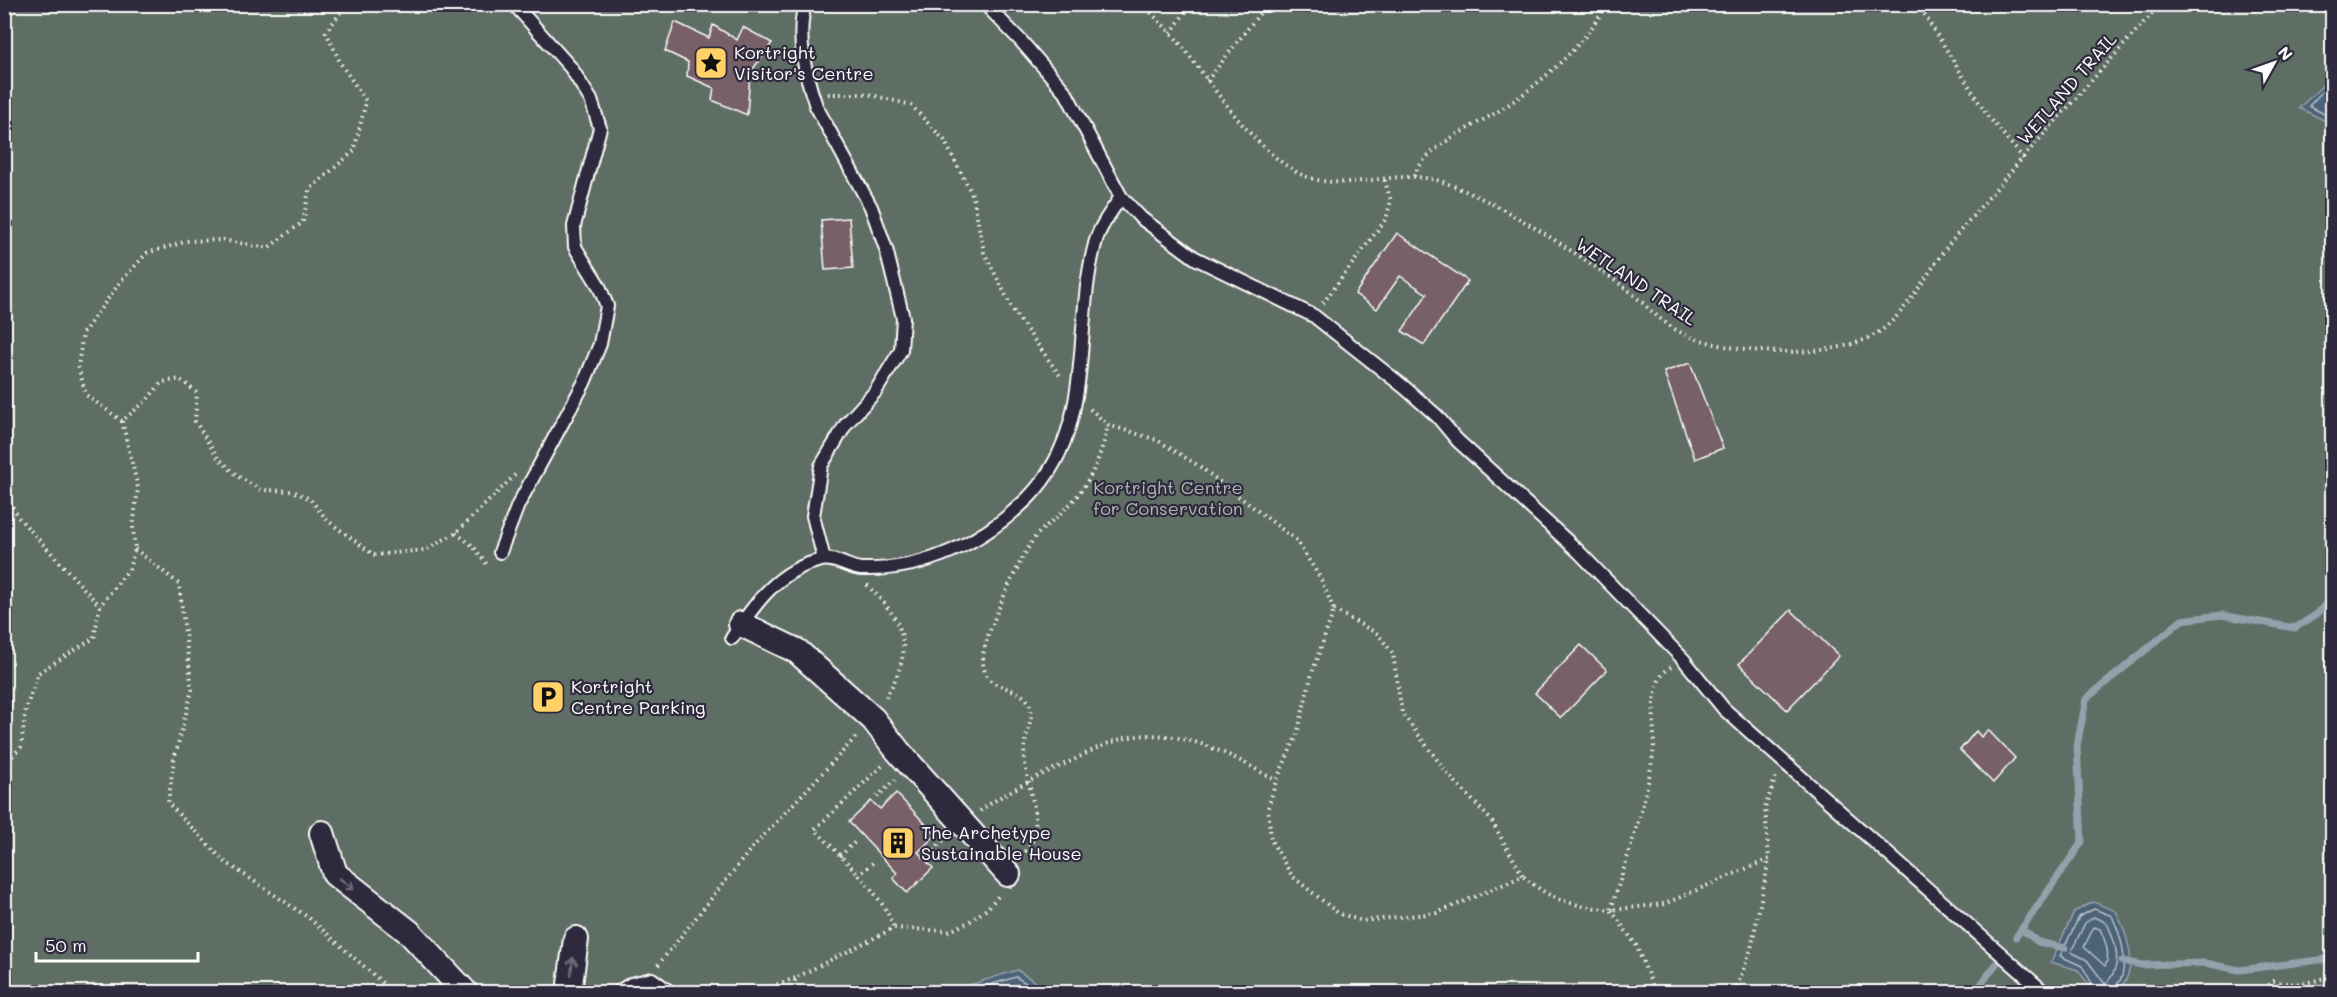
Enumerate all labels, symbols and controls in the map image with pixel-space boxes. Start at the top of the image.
street label: WETLAND TRAIL [2011,27,2122,149]
north arrow [2244,33,2304,93]
place label: Kortright Visitor's Centre [734,40,874,85]
text: N [2274,42,2298,64]
place icon: Kortright Visitor's Centre [693,45,729,81]
street label: WETLAND TRAIL [1571,232,1702,331]
park label: Kortright Centre for Conservation [1093,475,1243,520]
place label: Kortright Centre Parking [571,674,706,719]
parking icon: Kortright Centre Parking [530,679,566,715]
place label: The Archetype Sustainable House [921,820,1082,865]
building icon: The Archetype Sustainable House [880,825,916,861]
one-way arrow [339,877,355,890]
scale bar [36,925,198,963]
text: 50 m [45,933,87,957]
one-way arrow [567,957,578,976]

